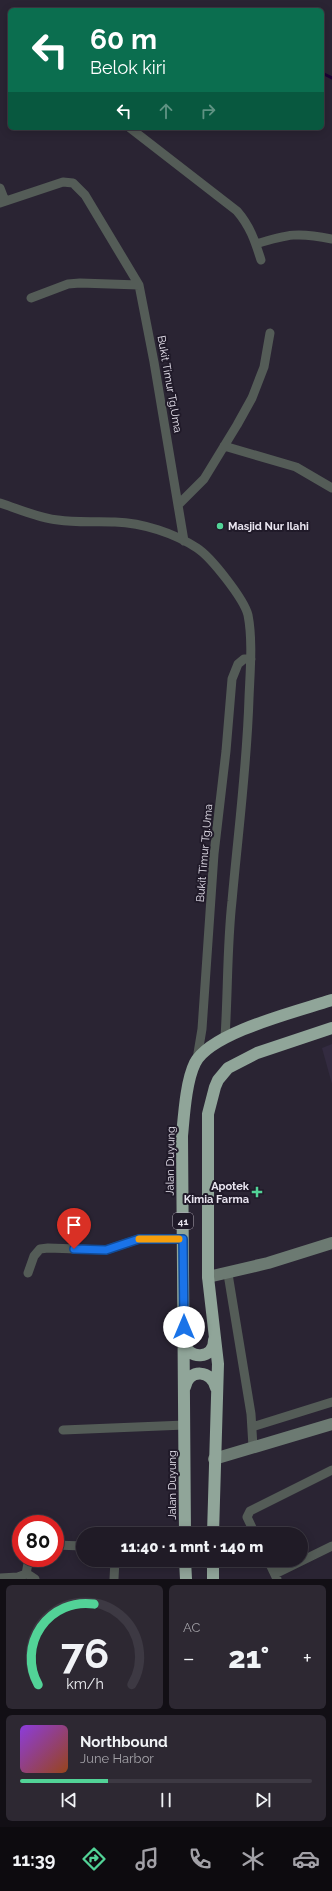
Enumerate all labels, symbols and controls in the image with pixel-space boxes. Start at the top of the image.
text: 60 m [90,23,157,56]
icon: left [24,24,76,76]
text: Belok kiri [90,57,166,78]
icon: left [113,100,135,122]
icon: ahead [155,100,177,122]
icon: right [197,100,219,122]
street label: Bukit Timur Tg.Uma [155,334,184,434]
place label: Masjid Nur Ilahi [228,520,309,533]
marker: Masjid Nur Ilahi [215,521,225,531]
street label: Bukit Timur Tg.Uma [194,803,215,903]
street label: Jalan Duyung [163,1126,178,1196]
place label: Apotek Kimia Farma [184,1180,250,1206]
marker: Apotek Kimia Farma [252,1187,262,1197]
pin [57,1208,91,1249]
road number: 41 [173,1213,193,1229]
icon: arrive [63,1214,85,1236]
position arrow [163,1306,205,1348]
street label: Jalan Duyung [166,1450,179,1520]
speed limit sign: 80 [12,1515,64,1567]
text: 11:40 · 1 mnt · 140 m [121,1538,263,1556]
text: AC [183,1620,200,1635]
text: 76 [60,1629,109,1678]
text: 21° [228,1640,269,1675]
text: − [183,1645,195,1671]
text: + [303,1645,312,1671]
text: km/h [66,1676,103,1692]
text: Northbound [80,1733,168,1751]
text: June Harbor [80,1751,154,1766]
icon: previous [58,1789,80,1811]
icon: pause [155,1789,177,1811]
icon: next [252,1789,274,1811]
icon: directions [80,1845,108,1873]
icon: music [133,1845,161,1873]
icon: phone [186,1845,214,1873]
icon: climate [239,1845,267,1873]
icon: car [292,1845,320,1873]
text: 11:39 [12,1849,55,1870]

